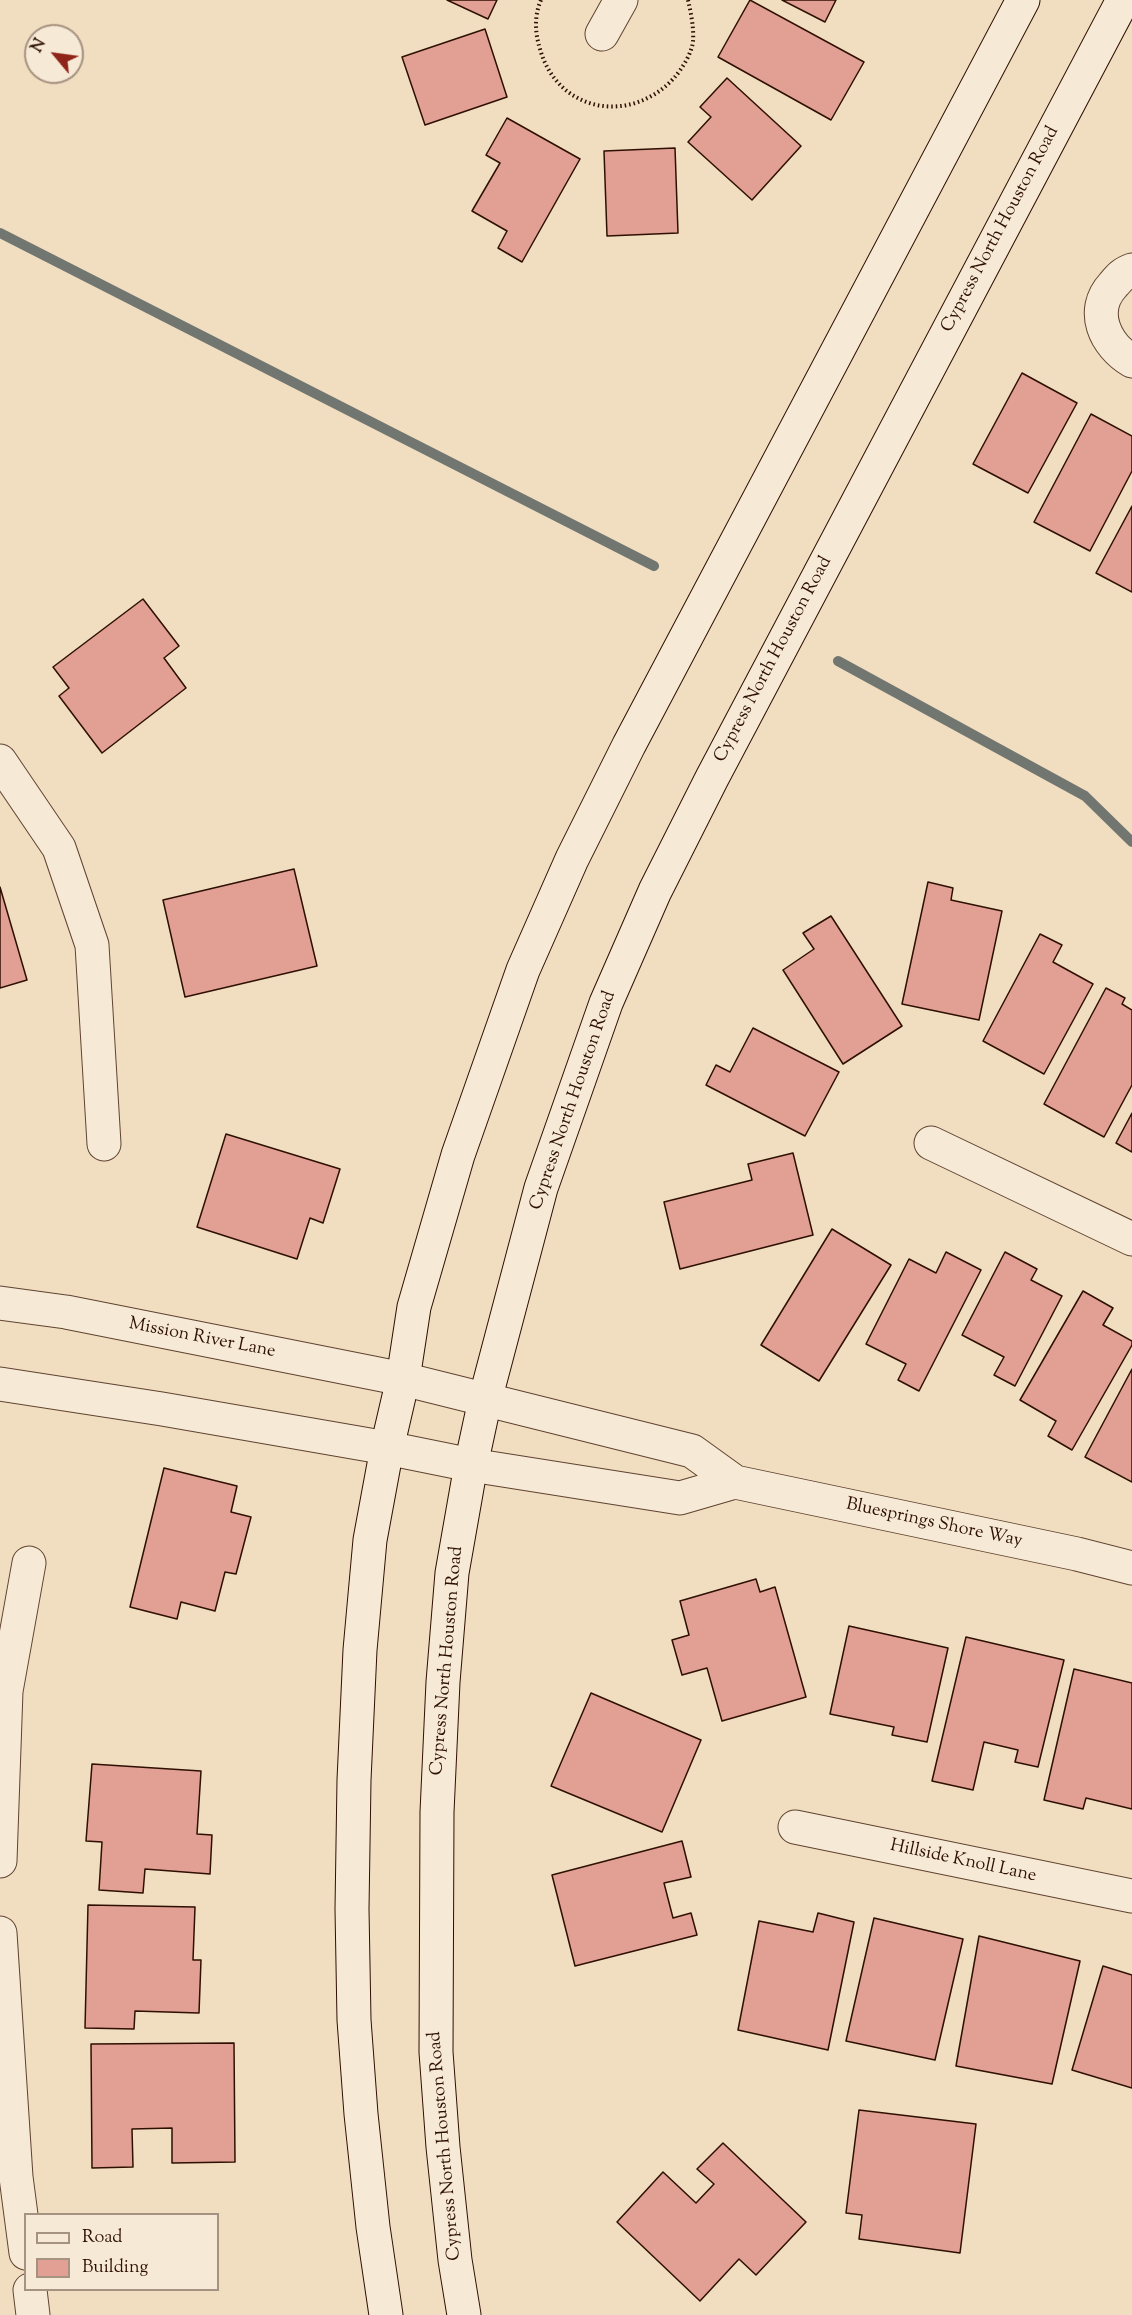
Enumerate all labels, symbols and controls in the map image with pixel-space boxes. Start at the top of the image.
north arrow [24,24,84,84]
text: N [26,35,53,57]
street label: Cypress North Houston Road [937,123,1065,337]
street label: Cypress North Houston Road [710,553,838,767]
street label: Cypress North Houston Road [526,989,622,1213]
street label: Mission River Lane [127,1314,277,1364]
street label: Bluesprings Shore Way [844,1495,1024,1553]
street label: Cypress North Houston Road [427,1545,469,1777]
street label: Hillside Knoll Lane [888,1836,1038,1888]
street label: Cypress North Houston Road [425,2030,467,2262]
legend [24,2213,219,2291]
text: Road [82,2225,122,2251]
text: Building [82,2255,148,2281]

